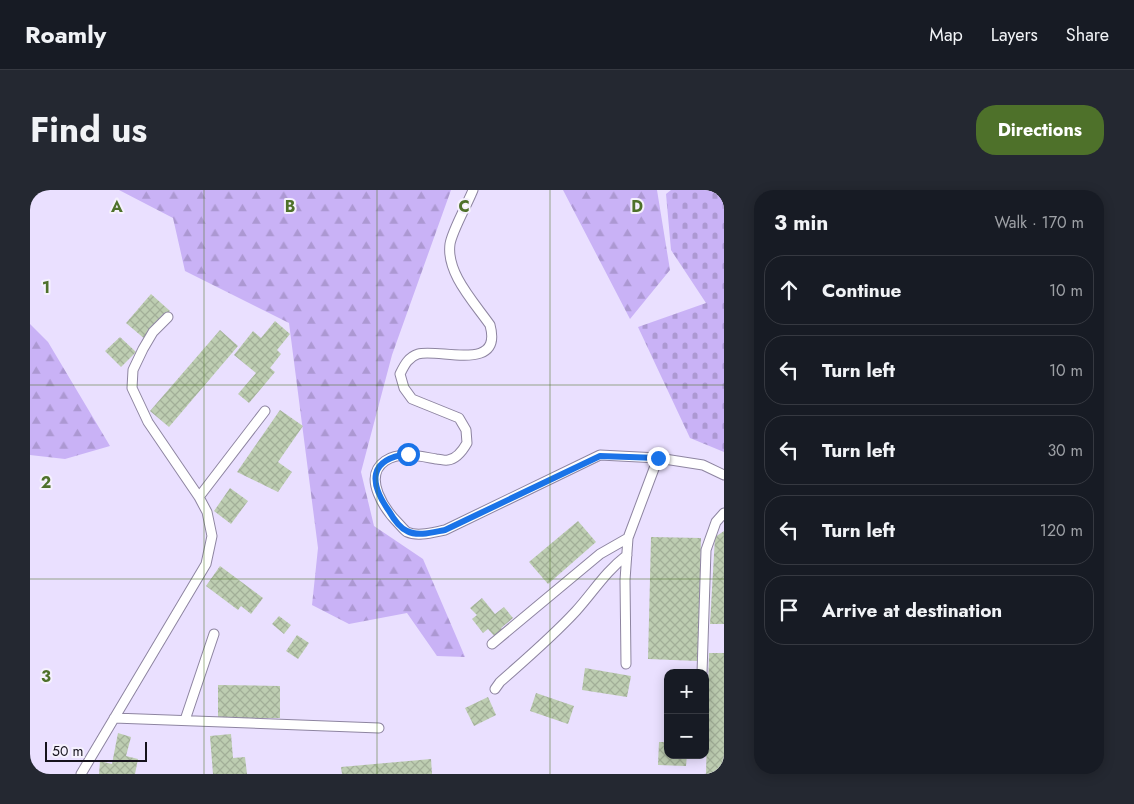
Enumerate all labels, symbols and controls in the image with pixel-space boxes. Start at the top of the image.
text: Roamly [25,17,106,52]
text: Map [929,22,963,48]
text: Layers [991,22,1038,48]
text: Share [1066,22,1109,48]
text: Find us [30,105,147,155]
button: Directions [976,105,1104,155]
text: A [110,195,123,218]
text: B [285,195,295,218]
text: C [458,195,470,218]
text: D [631,195,643,218]
text: 3 min [774,208,828,238]
text: Walk · 170 m [994,211,1084,234]
text: 1 [42,276,50,299]
icon: ahead [775,276,803,304]
text: Continue [822,277,901,304]
text: 10 m [1049,279,1083,302]
icon: left [775,356,803,384]
text: Turn left [822,357,895,384]
text: 10 m [1049,359,1083,382]
icon: left [775,436,803,464]
text: Turn left [822,437,895,464]
text: 30 m [1047,439,1083,462]
route start [397,443,420,466]
route end [647,447,670,470]
text: 2 [41,471,51,494]
icon: left [775,516,803,544]
text: Turn left [822,517,895,544]
text: 120 m [1040,519,1083,542]
icon: arrive [775,596,803,624]
text: Arrive at destination [822,597,1002,624]
text: 3 [41,665,51,688]
map controls [664,669,709,759]
button: + [664,669,709,714]
button: − [664,714,709,759]
scale bar [45,739,148,762]
text: 50 m [52,741,83,761]

